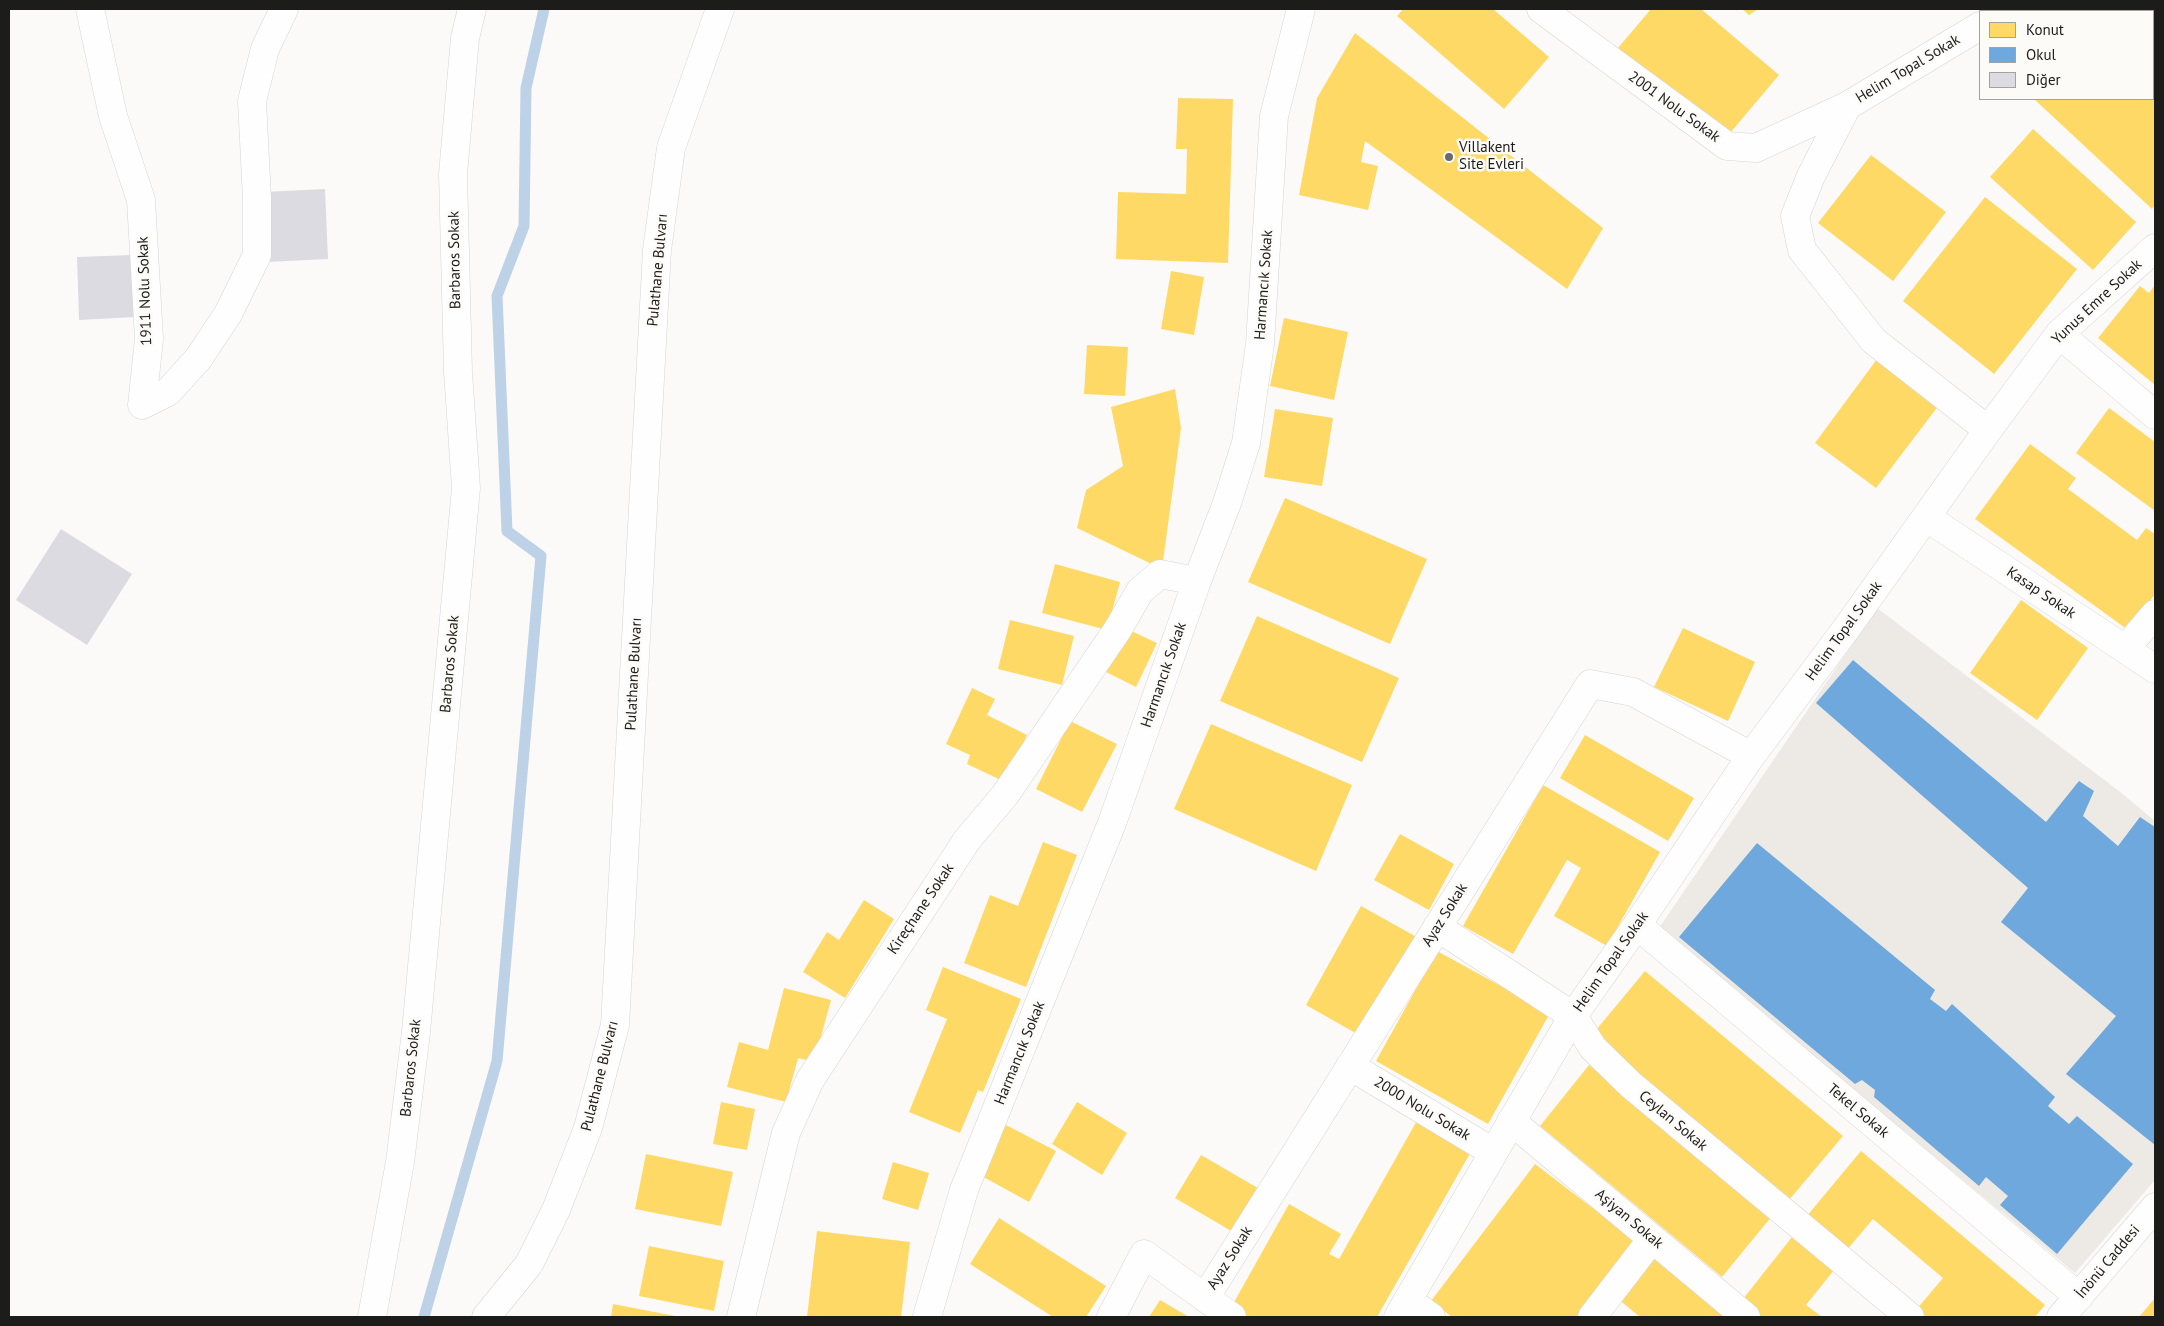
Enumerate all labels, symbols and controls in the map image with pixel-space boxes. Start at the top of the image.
legend [1979,10,2154,100]
text: Konut [2026,20,2064,39]
street label: Helim Topal Sokak [1853,31,1963,107]
text: Okul [2026,45,2056,64]
street label: 2001 Nolu Sokak [1625,68,1723,146]
text: Diğer [2026,70,2061,89]
place label: Villakent Site Evleri [1459,139,1524,174]
marker: Villakent Site Evleri [1443,151,1455,163]
street label: Barbaros Sokak [445,211,465,309]
street label: Pulathane Bulvarı [644,213,672,327]
street label: Harmancık Sokak [1251,229,1277,341]
street label: 1911 Nolu Sokak [134,236,156,346]
street label: Yunus Emre Sokak [2048,256,2146,348]
street label: Kasap Sokak [2003,563,2079,623]
street label: Helim Topal Sokak [1802,578,1886,684]
street label: Barbaros Sokak [437,614,463,714]
street label: Pulathane Bulvarı [622,617,646,731]
street label: Harmancık Sokak [1138,620,1190,730]
street label: Kireçhane Sokak [884,860,958,958]
street label: Ayaz Sokak [1419,880,1471,950]
street label: Helim Topal Sokak [1570,908,1652,1016]
street label: Harmancık Sokak [991,999,1049,1107]
street label: Barbaros Sokak [397,1018,425,1118]
street label: Pulathane Bulvarı [578,1019,622,1133]
street label: 2000 Nolu Sokak [1371,1073,1473,1145]
street label: Tekel Sokak [1824,1080,1892,1142]
street label: Ceylan Sokak [1635,1087,1711,1155]
street label: Aşiyan Sokak [1591,1185,1667,1253]
street label: İnönü Caddesi [2072,1221,2144,1303]
street label: Ayaz Sokak [1204,1223,1256,1293]

